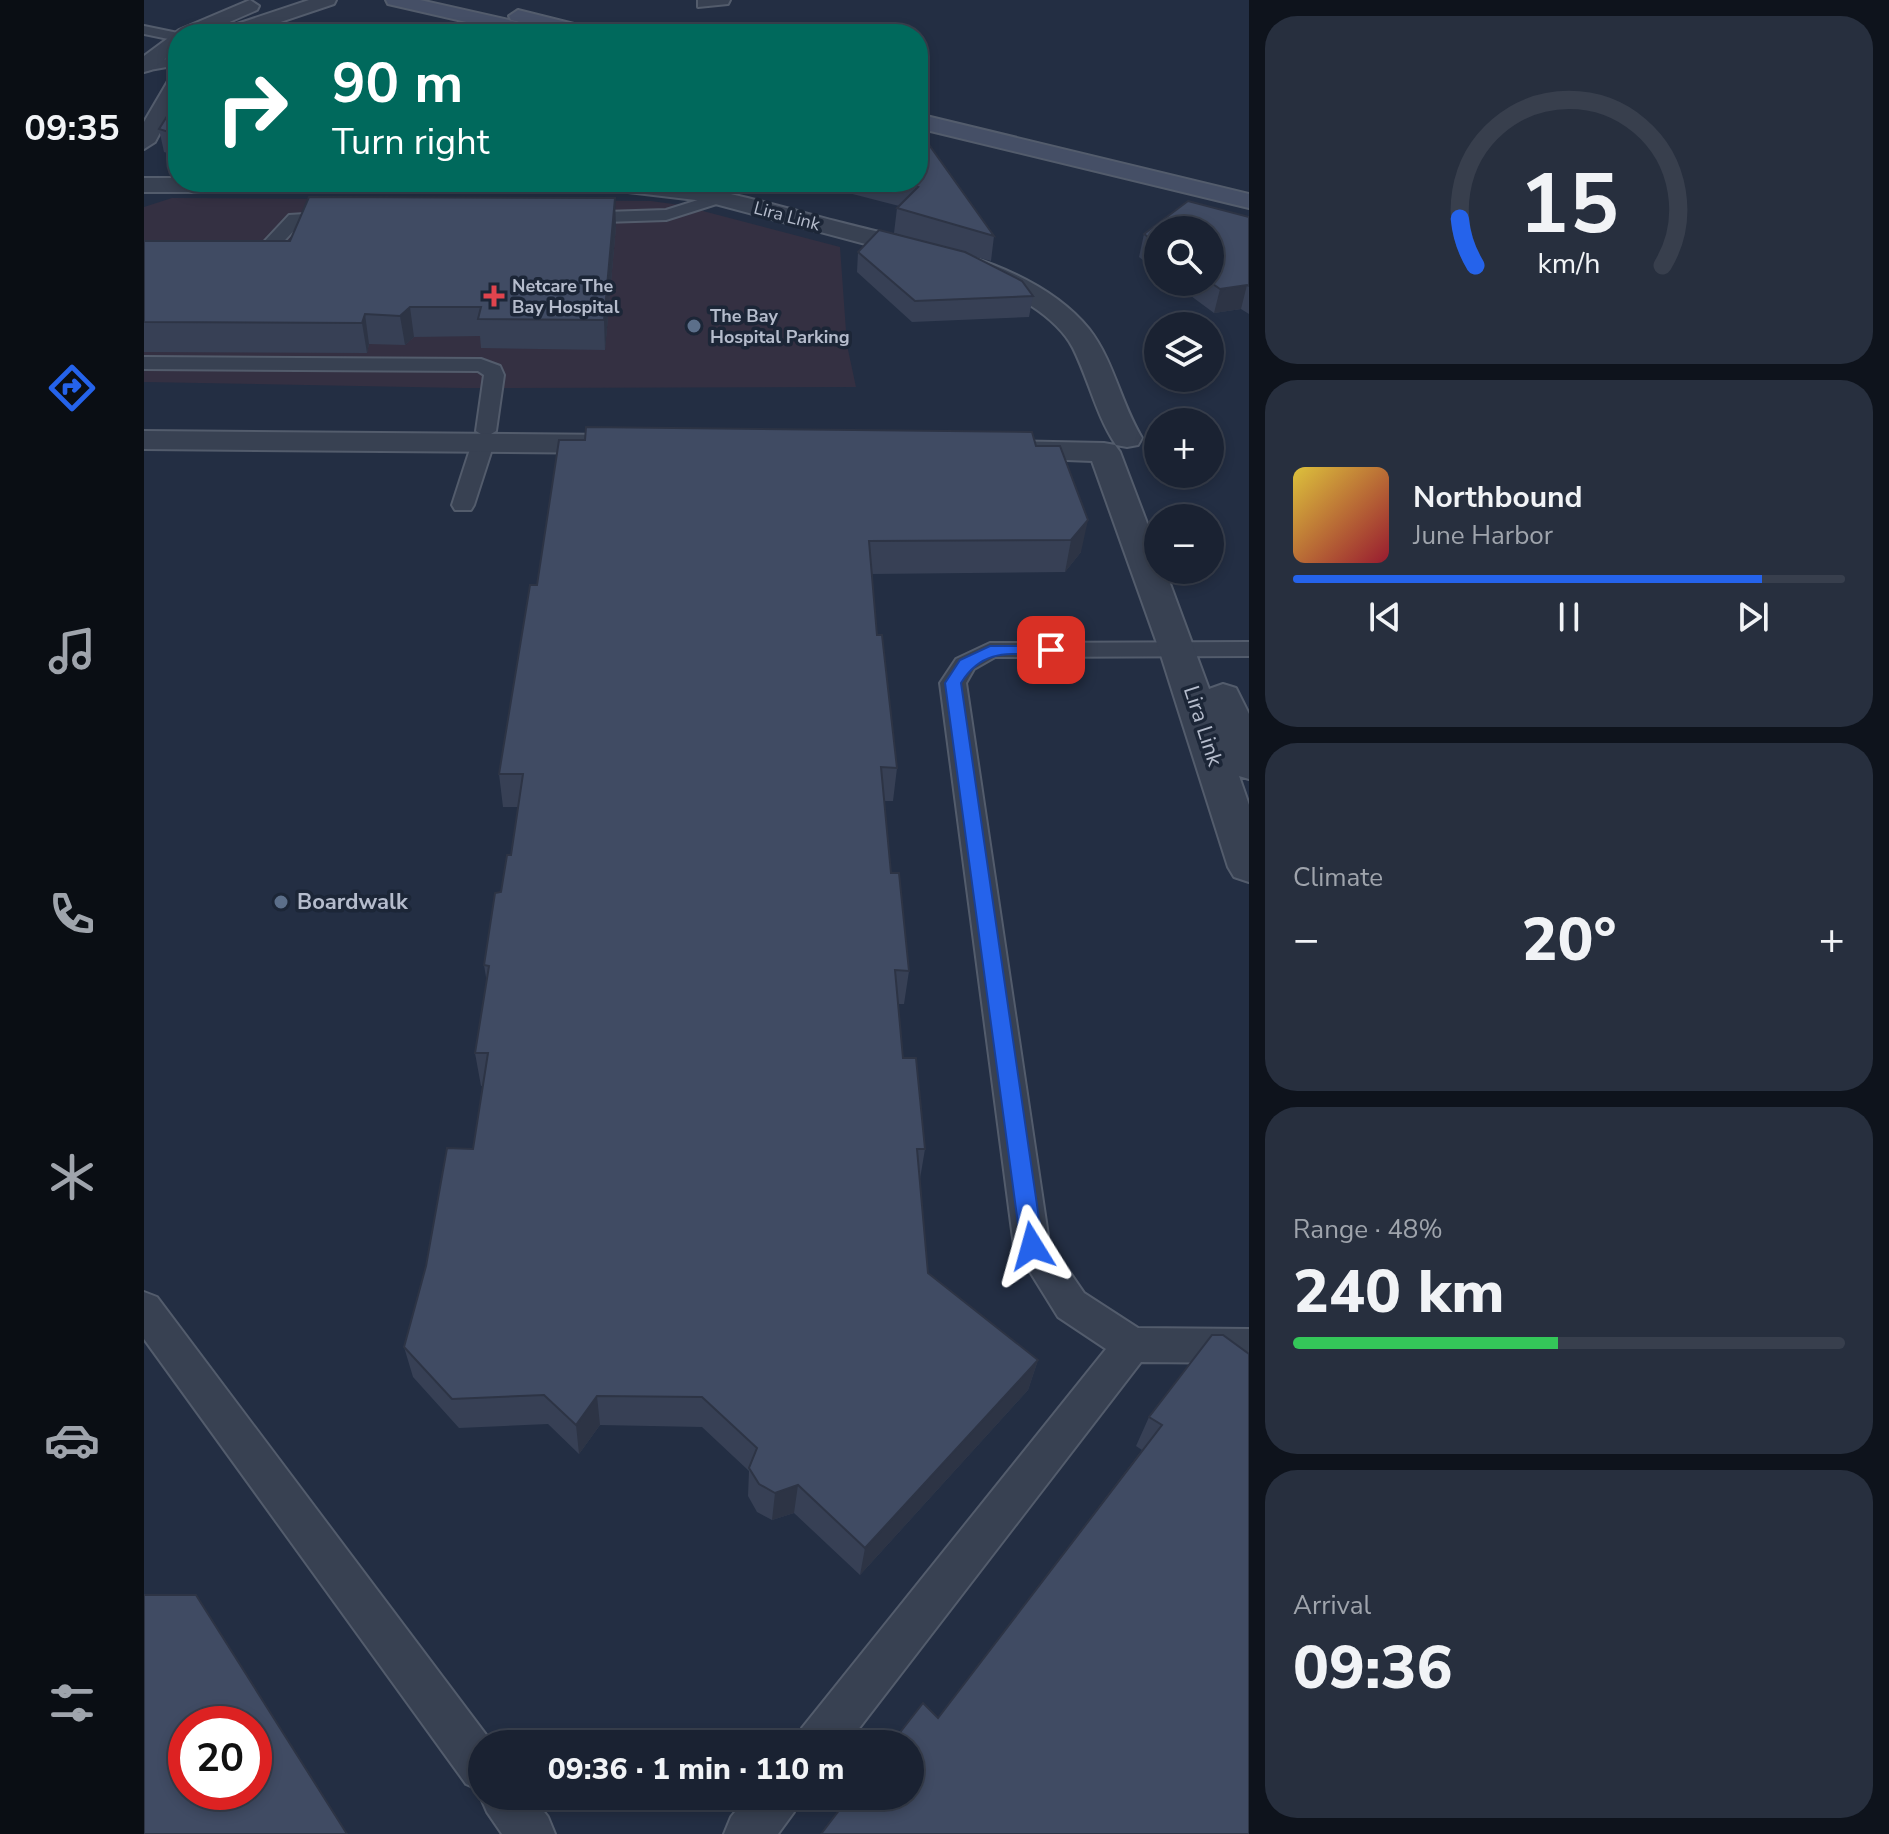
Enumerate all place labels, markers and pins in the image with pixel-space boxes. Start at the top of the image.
place label: Netcare The Bay Hospital [512,274,620,319]
marker: Netcare The Bay Hospital [483,285,505,307]
place label: The Bay Hospital Parking [710,304,850,349]
marker: The Bay Hospital Parking [685,317,703,335]
pin [1017,616,1085,684]
place label: Boardwalk [297,887,409,917]
marker: Boardwalk [272,893,290,911]

